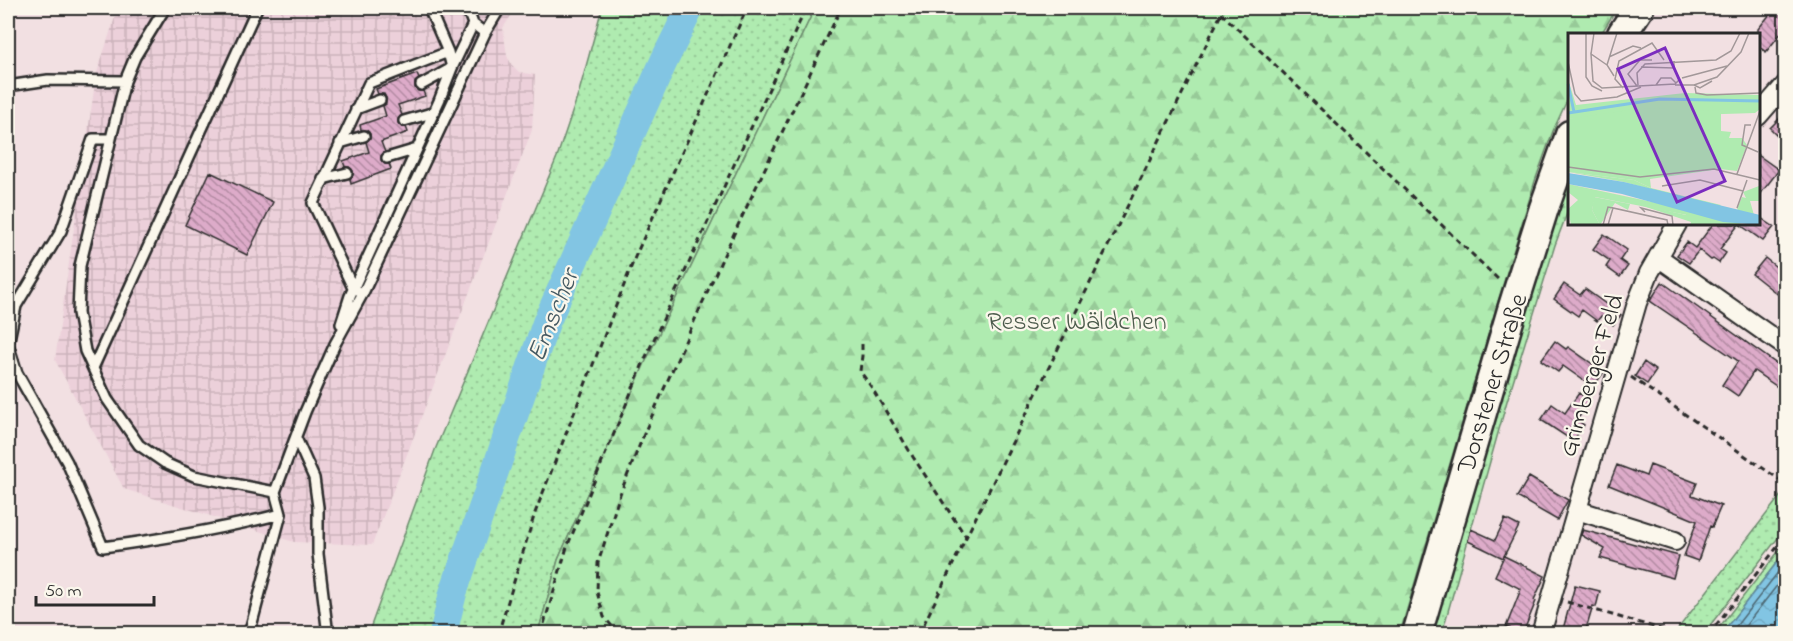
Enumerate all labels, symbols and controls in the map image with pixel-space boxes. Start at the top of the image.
inset map [1568,33,1760,225]
water label: Emscher [518,261,592,368]
street label: Dorstener Straße [1448,289,1539,479]
street label: Grimberger Feld [1550,290,1636,462]
park label: Resser Wäldchen [987,304,1167,342]
scale bar [36,569,154,607]
text: 50 m [45,579,82,605]

